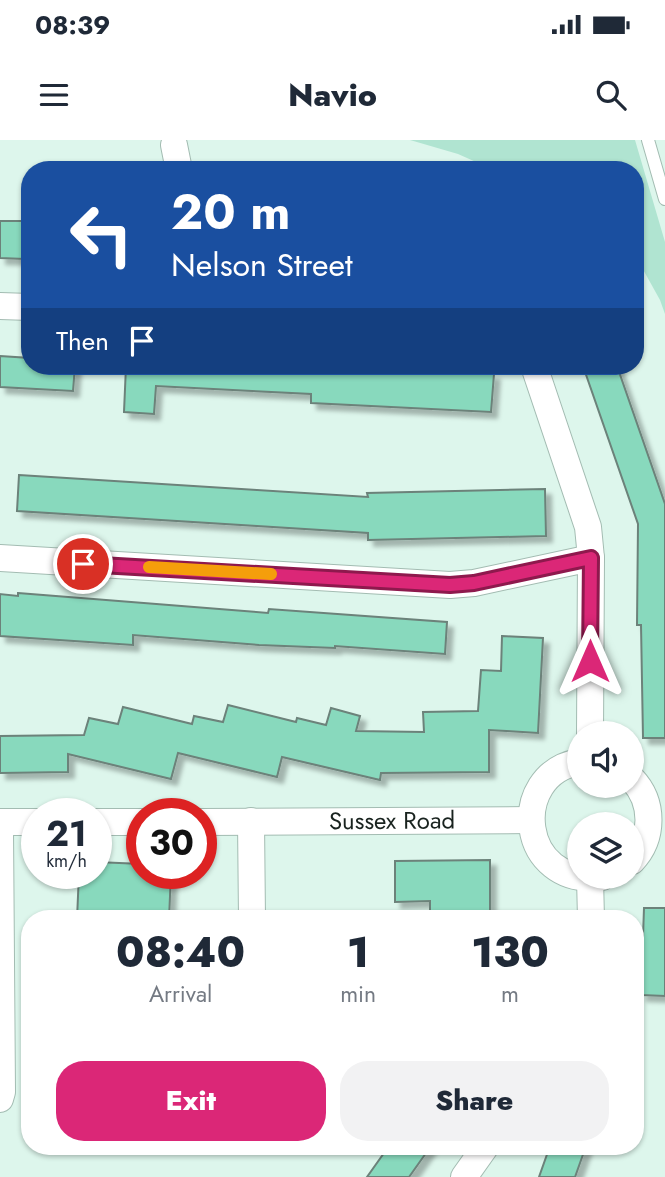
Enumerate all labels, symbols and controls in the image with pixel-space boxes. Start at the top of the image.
text: 08:39 [35,6,110,44]
text: Navio [288,72,377,118]
icon: menu [35,76,73,114]
icon: search [592,76,630,114]
text: 20 m [171,177,290,247]
icon: left [56,189,147,280]
text: Nelson Street [171,242,353,288]
text: Then [56,322,109,360]
icon: arrive [123,322,161,360]
pin [53,534,113,594]
icon: arrive [64,545,102,583]
position arrow [553,624,627,698]
map controls [567,721,644,889]
button: sound [567,721,644,798]
speed limit sign: 30 [126,798,217,889]
street label: Sussex Road [329,802,455,838]
text: 21 [46,809,87,859]
button: layers [567,812,644,889]
text: km/h [46,848,87,874]
text: 08:40 [116,922,245,983]
text: 1 [347,922,369,983]
text: 130 [471,922,549,983]
text: Arrival [149,977,212,1011]
text: min [340,977,376,1011]
text: m [501,977,519,1011]
button: Exit [56,1061,326,1141]
button: Share [340,1061,609,1141]

